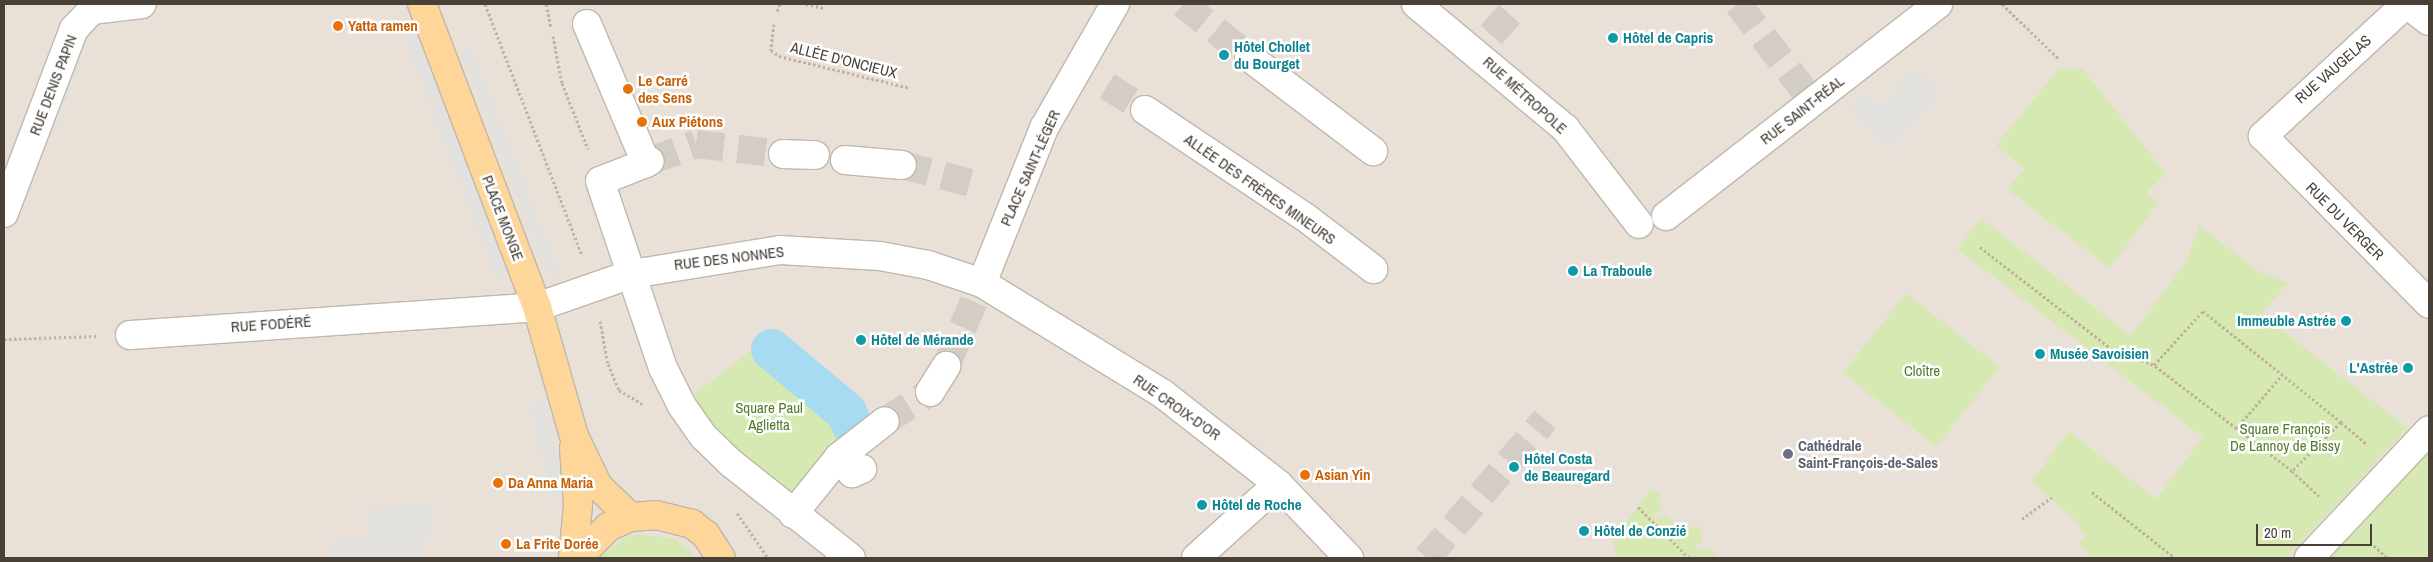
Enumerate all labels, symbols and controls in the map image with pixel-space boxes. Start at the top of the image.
place label: Yatta ramen [348,17,418,35]
marker: Yatta ramen [332,20,344,32]
place label: Hôtel de Capris [1623,29,1713,47]
street label: RUE VAUGELAS [2291,31,2375,107]
street label: RUE DENIS PAPIN [26,32,80,138]
marker: Hôtel de Capris [1607,32,1619,44]
place label: Hôtel Chollet du Bourget [1234,37,1310,72]
street label: ALLÉE D'ONCIEUX [789,38,899,82]
marker: Hôtel Chollet du Bourget [1218,49,1230,61]
street label: RUE MÉTROPOLE [1479,53,1571,137]
place label: Le Carré des Sens [638,71,692,106]
street label: RUE SAINT-RÉAL [1757,72,1847,148]
marker: Le Carré des Sens [622,83,634,95]
street label: PLACE SAINT-LÉGER [996,107,1064,229]
place label: Aux Piétons [652,113,723,131]
marker: Aux Piétons [636,116,648,128]
street label: ALLÉE DES FRÈRES MINEURS [1181,130,1339,248]
street label: PLACE MONGE [478,173,528,263]
street label: RUE DU VERGER [2302,178,2388,264]
street label: RUE DES NONNES [673,242,785,274]
place label: La Traboule [1583,262,1652,280]
marker: La Traboule [1567,265,1579,277]
street label: RUE FODÉRÉ [230,312,312,336]
place label: Immeuble Astrée [2237,312,2336,330]
marker: Immeuble Astrée [2340,315,2352,327]
place label: Hôtel de Mérande [871,331,974,349]
marker: Hôtel de Mérande [855,334,867,346]
place label: Musée Savoisien [2050,345,2149,363]
marker: Musée Savoisien [2034,348,2046,360]
place label: L'Astrée [2349,359,2398,377]
park label: Cloître [1904,362,1940,380]
marker: L'Astrée [2402,362,2414,374]
street label: RUE CROIX-D'OR [1130,370,1224,444]
park label: Square Paul Aglietta [735,398,803,433]
park label: Square François De Lannoy de Bissy [2230,419,2340,454]
place label: Cathédrale Saint-François-de-Sales [1798,436,1938,471]
marker: Cathédrale Saint-François-de-Sales [1782,448,1794,460]
place label: Hôtel Costa de Beauregard [1524,449,1610,484]
marker: Hôtel Costa de Beauregard [1508,461,1520,473]
place label: Asian Yin [1315,466,1371,484]
marker: Asian Yin [1299,469,1311,481]
place label: Da Anna Maria [508,474,593,492]
marker: Da Anna Maria [492,477,504,489]
place label: Hôtel de Roche [1212,496,1302,514]
marker: Hôtel de Roche [1196,499,1208,511]
scale bar [2258,514,2374,546]
place label: Hôtel de Conzié [1594,522,1686,540]
text: 20 m [2264,522,2291,543]
marker: Hôtel de Conzié [1578,525,1590,537]
place label: La Frite Dorée [516,535,599,553]
marker: La Frite Dorée [500,538,512,550]

